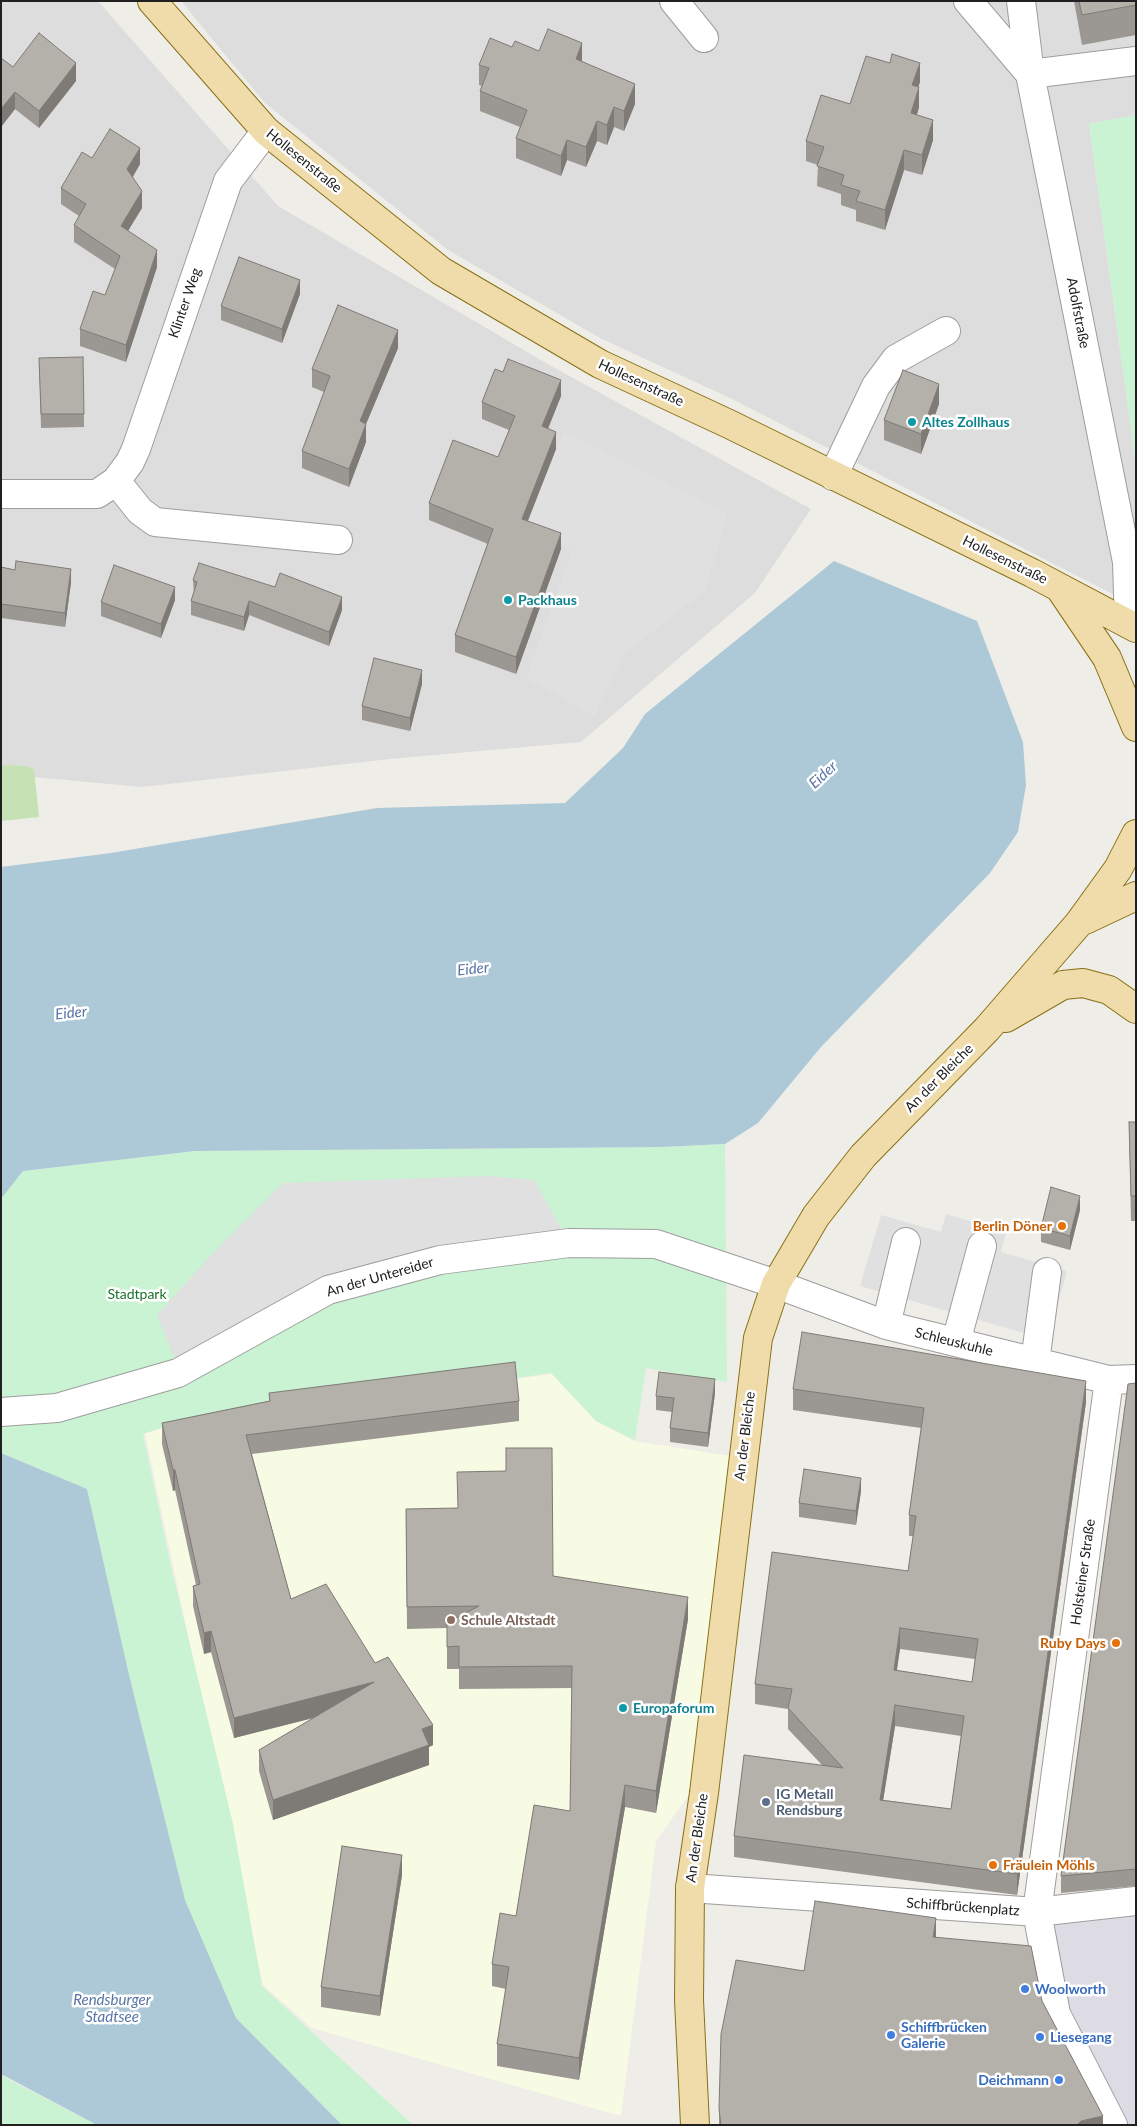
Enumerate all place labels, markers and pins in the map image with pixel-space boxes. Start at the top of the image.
place label: Altes Zollhaus [922,414,1010,430]
marker: Altes Zollhaus [906,416,918,428]
place label: Packhaus [518,592,577,608]
marker: Packhaus [502,594,514,606]
place label: Berlin Döner [973,1218,1052,1234]
marker: Berlin Döner [1056,1220,1068,1232]
place label: Schule Altstadt [461,1612,556,1628]
marker: Schule Altstadt [445,1614,457,1626]
place label: Ruby Days [1040,1635,1106,1651]
marker: Ruby Days [1110,1637,1122,1649]
place label: Europaforum [633,1700,714,1716]
marker: Europaforum [617,1702,629,1714]
place label: IG Metall Rendsburg [776,1786,842,1818]
marker: IG Metall Rendsburg [760,1796,772,1808]
place label: Fräulein Möhls [1003,1857,1095,1873]
marker: Fräulein Möhls [987,1859,999,1871]
place label: Woolworth [1035,1981,1106,1997]
marker: Woolworth [1019,1983,1031,1995]
place label: Schiffbrücken Galerie [901,2019,987,2052]
marker: Schiffbrücken Galerie [885,2029,897,2041]
place label: Liesegang [1050,2029,1112,2045]
marker: Liesegang [1034,2031,1046,2043]
place label: Deichmann [978,2072,1049,2088]
marker: Deichmann [1053,2074,1065,2086]

